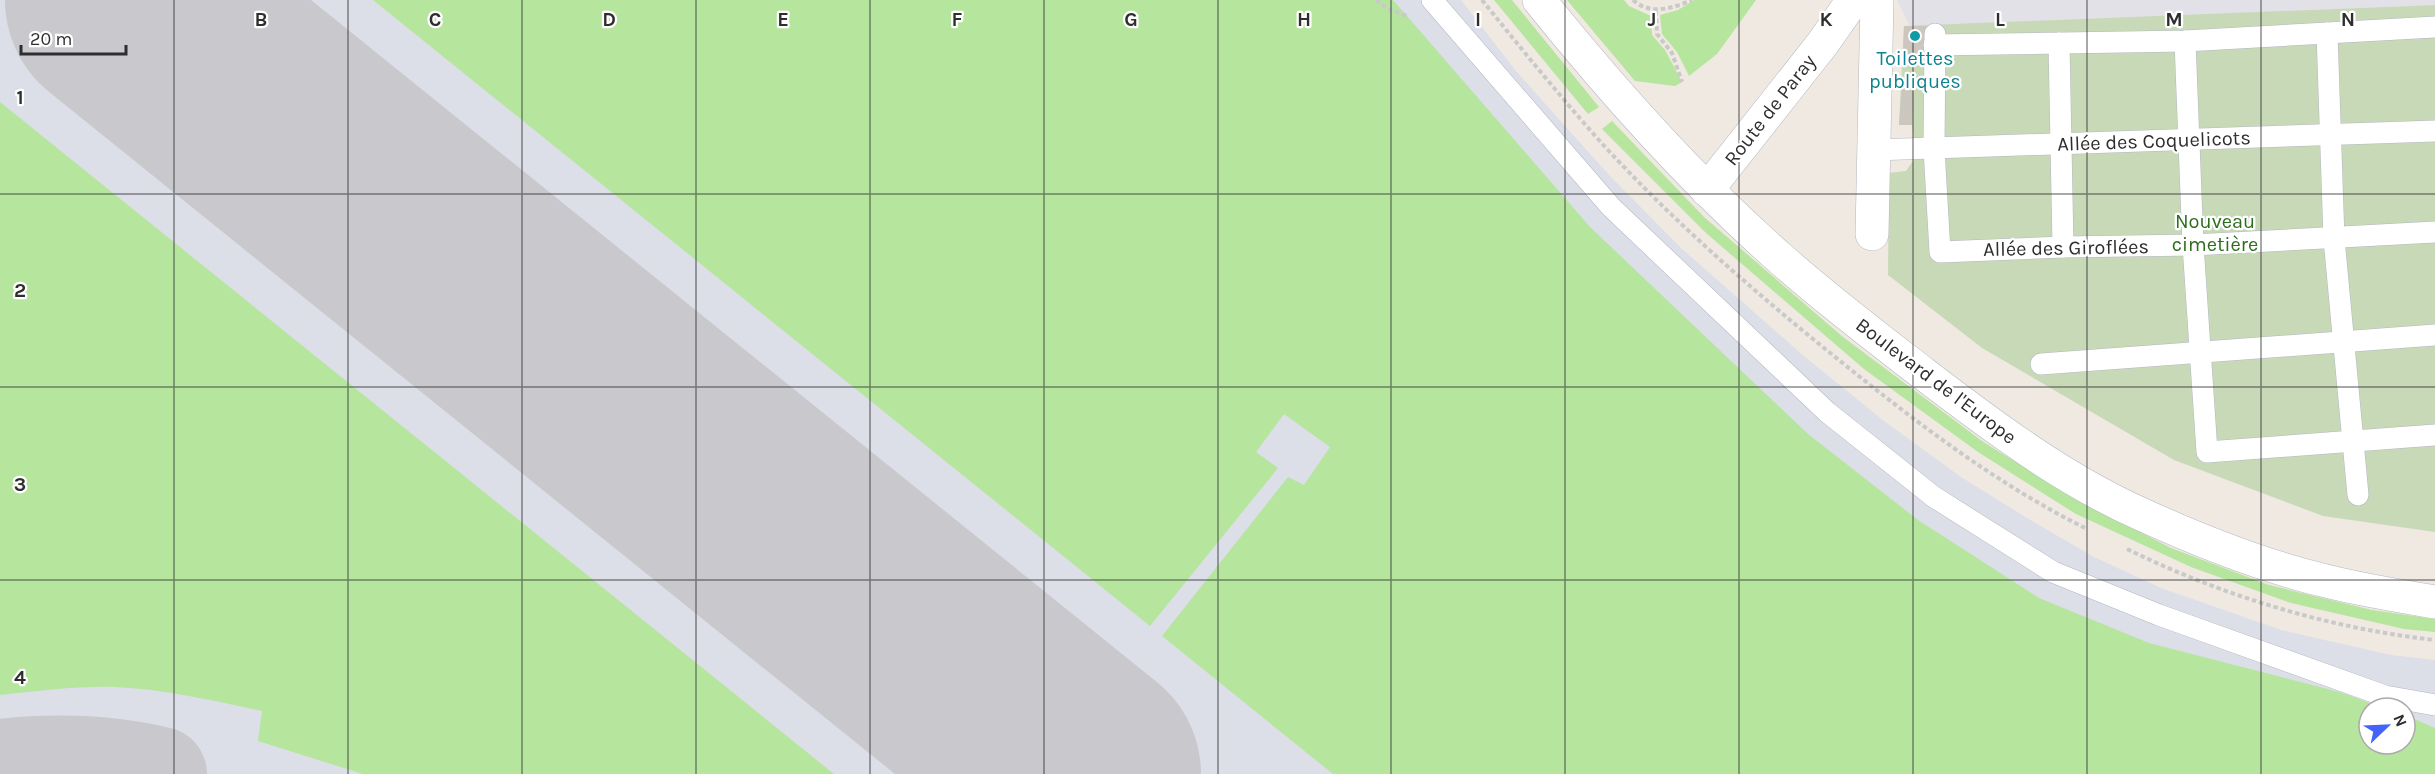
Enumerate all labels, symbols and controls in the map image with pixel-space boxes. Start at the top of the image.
text: B [255,8,267,31]
text: C [429,8,441,31]
text: D [602,8,616,31]
text: E [777,8,789,31]
text: F [952,8,963,31]
text: G [1124,8,1138,31]
text: H [1297,8,1311,31]
text: I [1475,8,1481,31]
text: J [1648,8,1656,31]
text: K [1819,8,1833,31]
text: L [1995,8,2005,31]
text: M [2165,8,2183,31]
text: N [2341,8,2355,31]
scale bar [21,18,126,56]
text: 20 m [30,28,72,50]
marker: Toilettes publiques [1908,29,1922,43]
place label: Toilettes publiques [1869,47,1961,93]
street label: Route de Paray [1720,50,1820,170]
text: 1 [16,86,24,109]
street label: Allée des Coquelicots [2057,126,2251,156]
park label: Nouveau cimetière [2172,210,2258,256]
street label: Allée des Giroflées [1983,235,2149,261]
text: 2 [14,279,26,302]
street label: Boulevard de l'Europe [1851,313,2021,449]
text: 3 [14,473,26,496]
text: 4 [14,666,26,689]
north arrow [2357,696,2417,756]
text: N [2389,711,2411,729]

